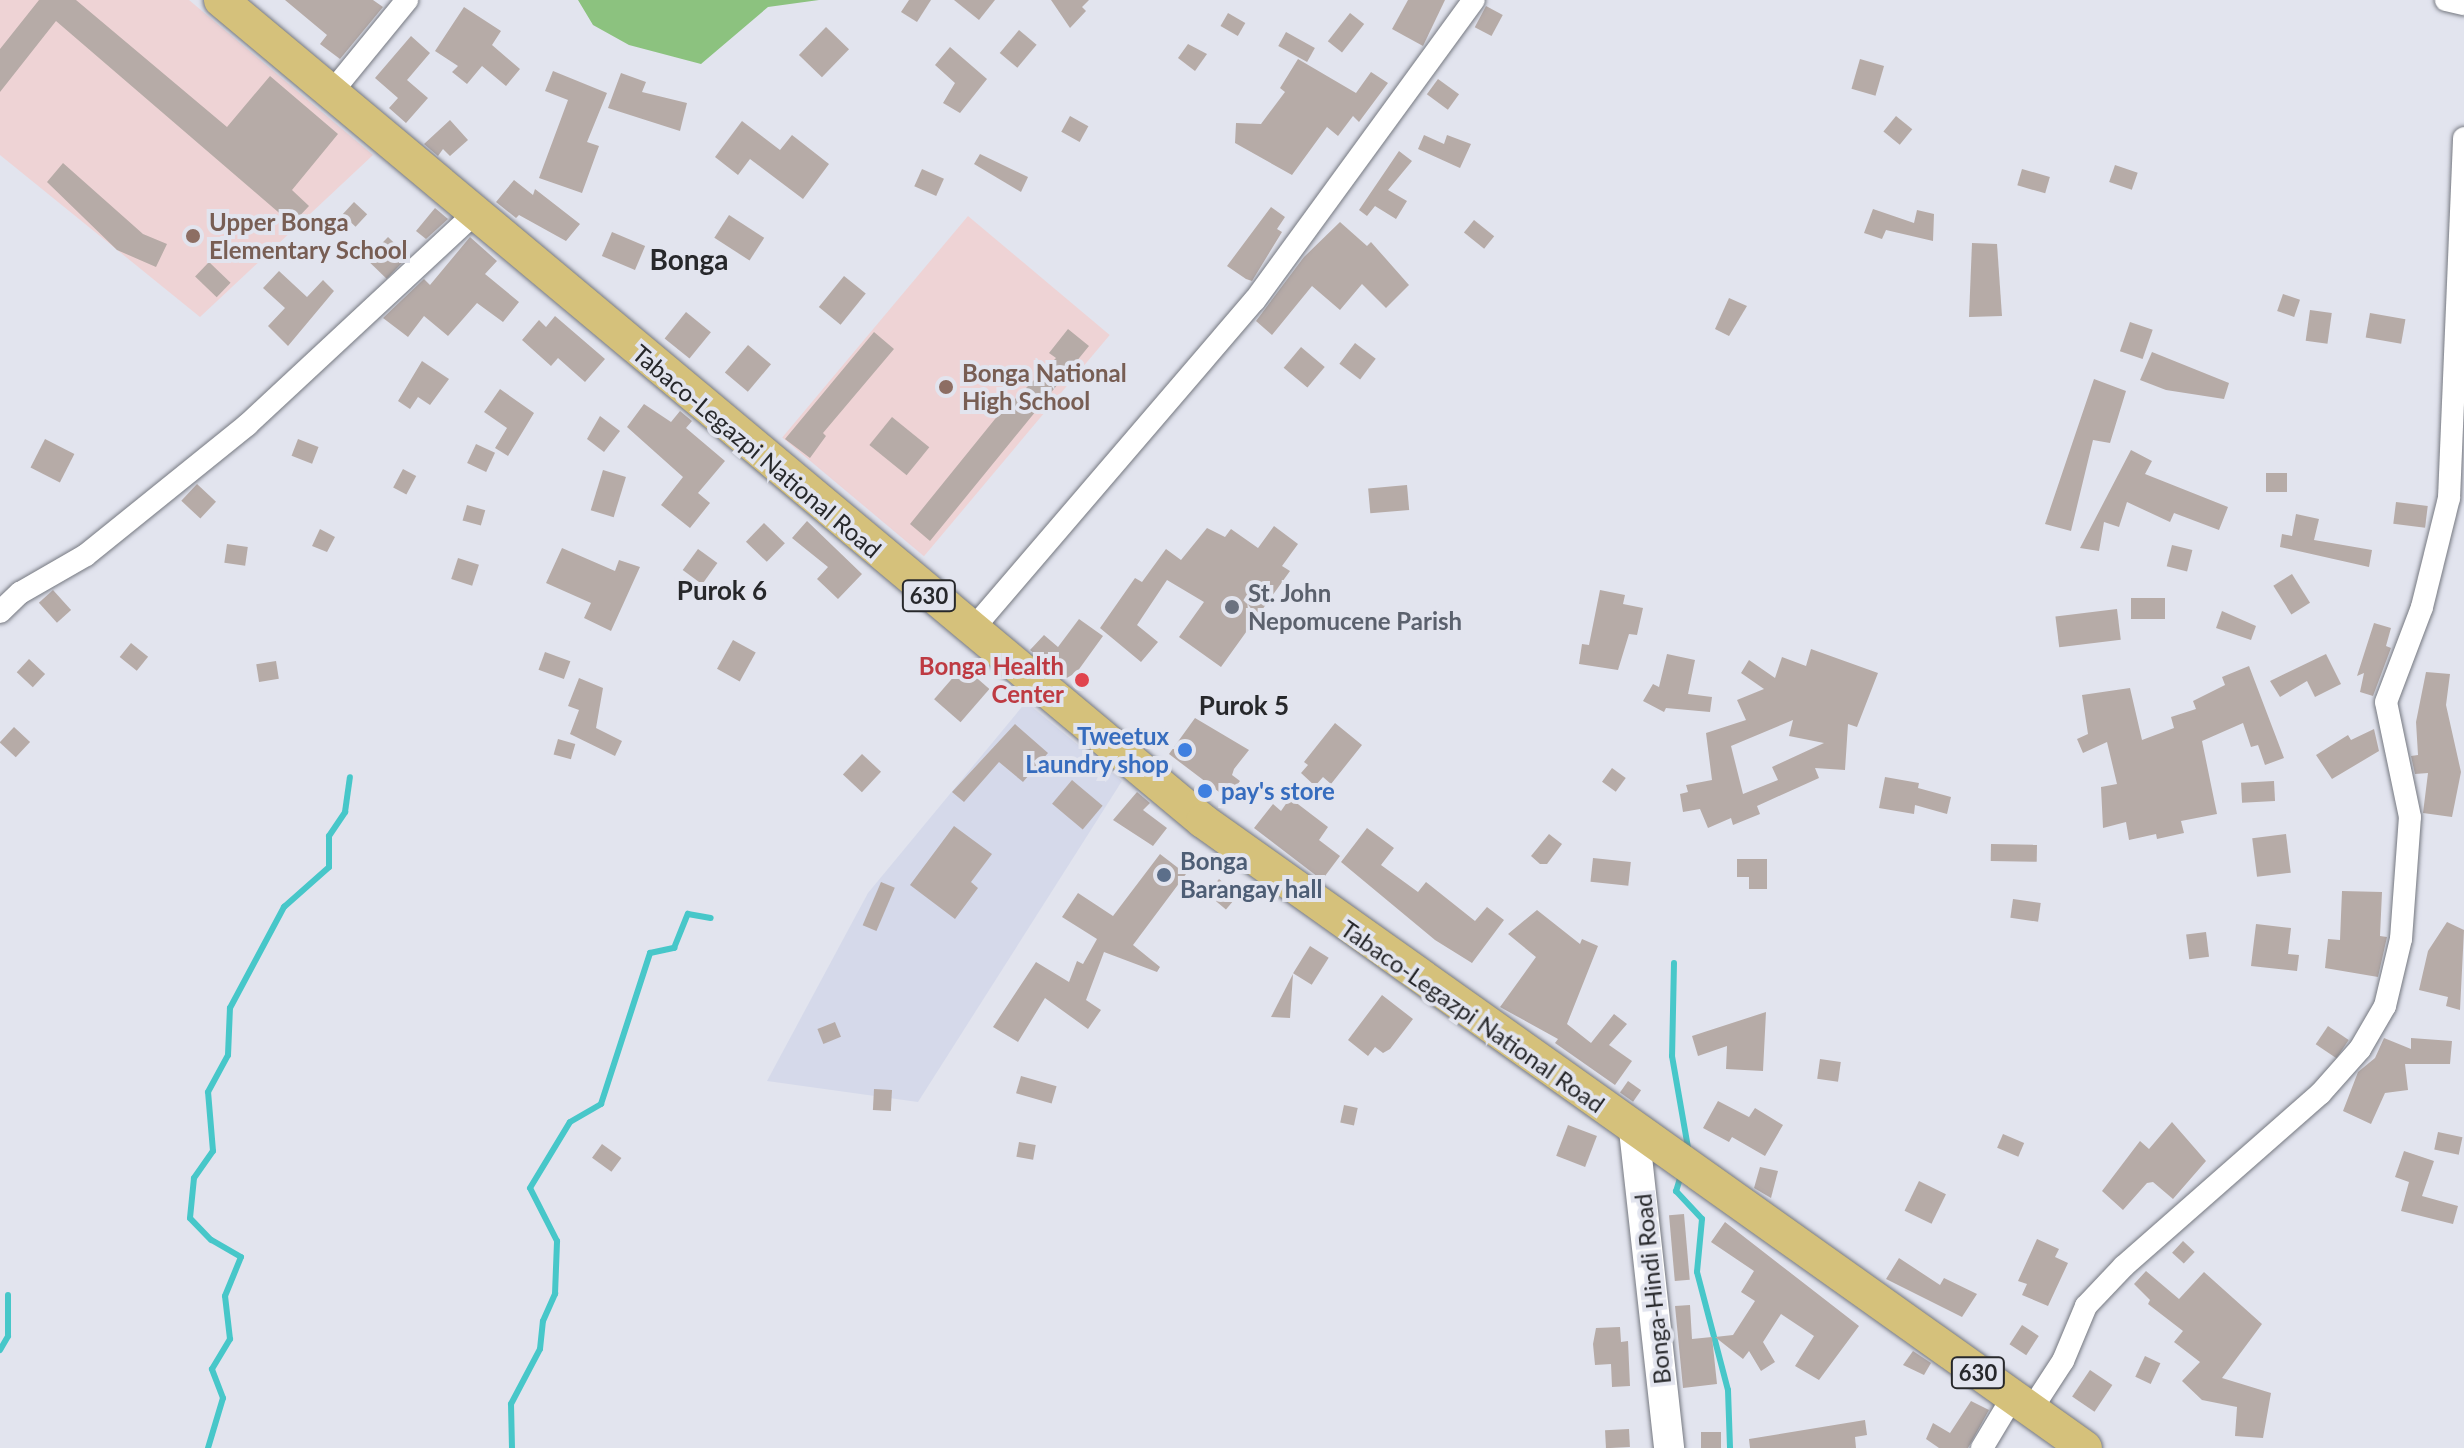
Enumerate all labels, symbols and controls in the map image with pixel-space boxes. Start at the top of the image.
place label: Upper Bonga Elementary School [209,208,408,264]
marker: Upper Bonga Elementary School [184,227,202,245]
district label: Bonga [649,242,729,276]
street label: Tabaco-Legazpi National Road [627,338,887,564]
place label: Bonga National High School [962,359,1127,415]
marker: Bonga National High School [937,378,955,396]
district label: Purok 6 [677,575,767,607]
road number: 630 [901,578,957,614]
place label: St. John Nepomucene Parish [1248,579,1462,635]
marker: St. John Nepomucene Parish [1223,598,1241,616]
place label: Bonga Health Center [919,652,1064,708]
marker: Bonga Health Center [1071,669,1093,691]
district label: Purok 5 [1199,690,1289,722]
place label: Tweetux Laundry shop [1025,722,1169,778]
marker: Tweetux Laundry shop [1176,741,1194,759]
place label: pay's store [1221,777,1335,805]
marker: pay's store [1196,782,1214,800]
place label: Bonga Barangay hall [1180,847,1323,903]
marker: Bonga Barangay hall [1155,866,1173,884]
street label: Tabaco-Legazpi National Road [1335,914,1611,1118]
street label: Bonga-Hindi Road [1628,1192,1676,1386]
road number: 630 [1950,1355,2006,1391]

